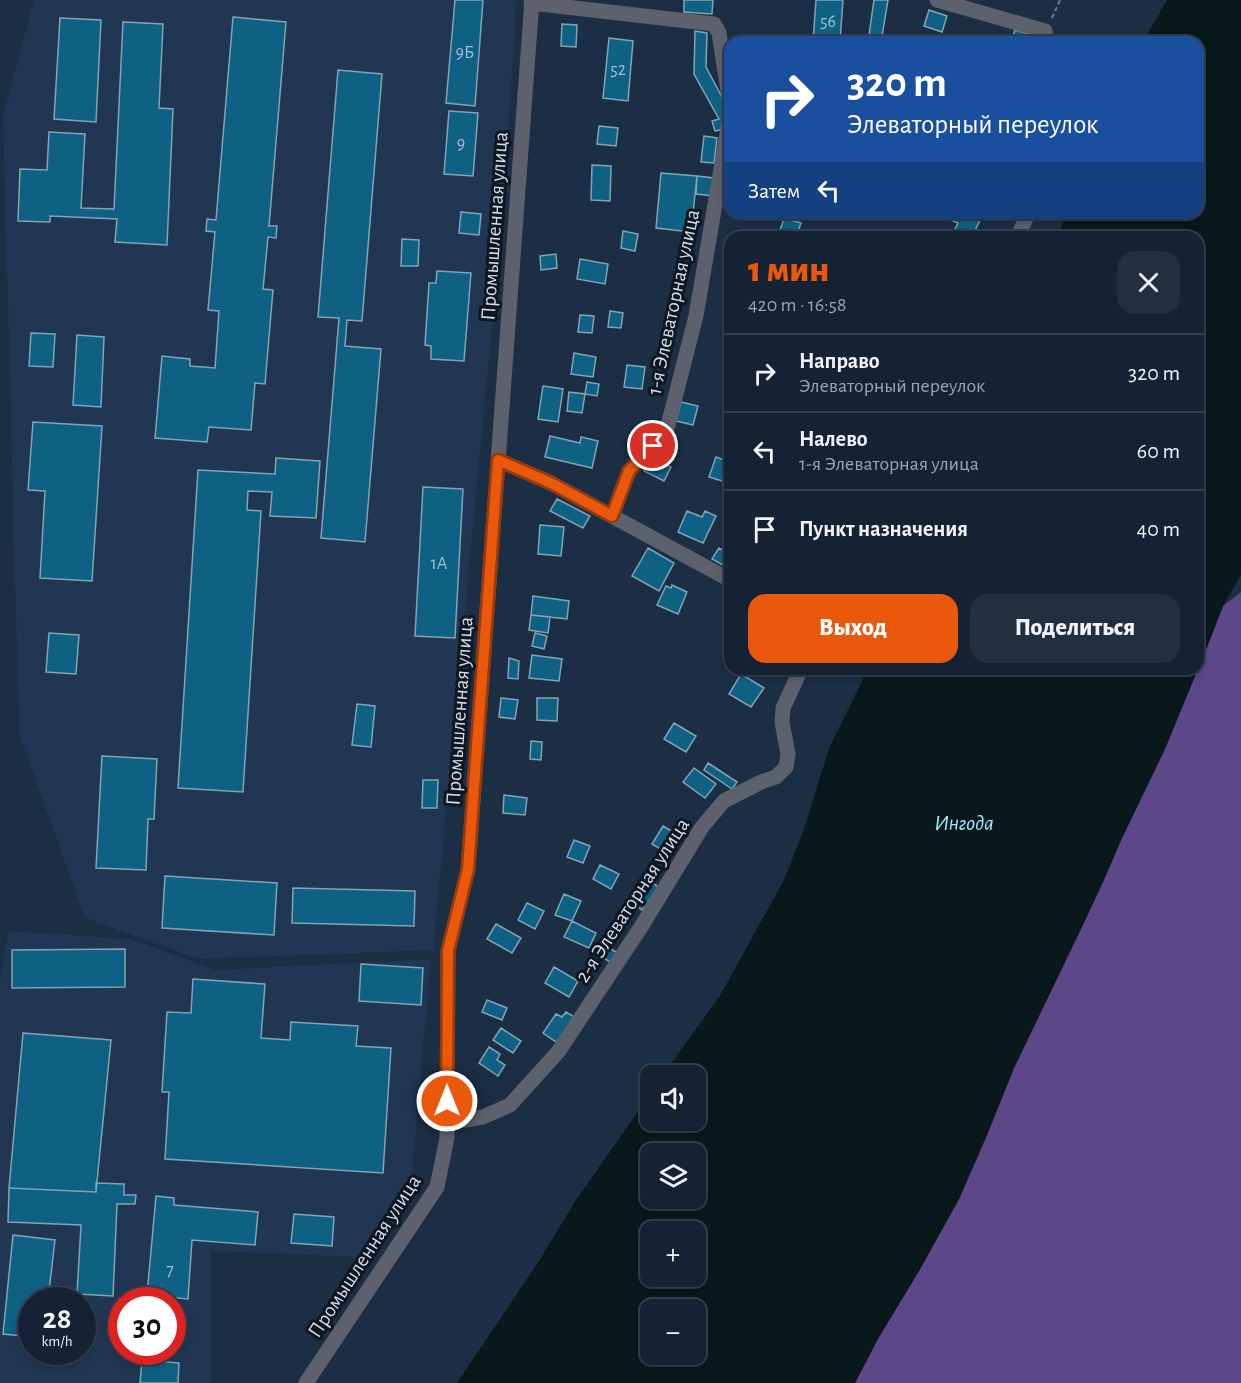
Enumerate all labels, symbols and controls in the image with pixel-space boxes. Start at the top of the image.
house number: 56 [820,13,836,31]
house number: 9Б [456,44,474,62]
icon: right [748,60,826,138]
house number: 52 [610,61,626,79]
text: 320 m [847,62,947,104]
text: Элеваторный переулок [847,111,1098,138]
street label: Промышленная улица [477,131,512,321]
house number: 9 [457,135,465,153]
icon: left [812,174,845,207]
text: Затем [748,180,800,202]
street label: 1-я Элеваторная улица [644,207,703,397]
button: close [1117,251,1180,314]
text: 1 мин [748,252,830,288]
text: 420 m · 16:58 [748,295,846,315]
text: Направо [799,350,880,372]
icon: right [748,357,781,390]
text: 320 m [1128,362,1180,384]
text: Элеваторный переулок [799,376,985,396]
pin [627,420,678,471]
text: Налево [799,428,868,450]
icon: arrive [636,429,669,462]
icon: left [748,435,781,468]
text: 60 m [1137,440,1180,462]
text: 1-я Элеваторная улица [799,454,979,474]
icon: arrive [748,513,781,546]
text: Пункт назначения [799,518,968,540]
text: 40 m [1137,518,1180,540]
house number: 1А [431,555,448,573]
button: Выход [748,594,958,663]
button: Поделиться [970,594,1180,663]
street label: Промышленная улица [442,616,477,806]
water label: Ингода [934,812,994,834]
street label: 2-я Элеваторная улица [572,814,694,986]
map controls [640,1065,706,1365]
button: sound [640,1065,706,1131]
position arrow [415,1069,479,1133]
button: layers [640,1143,706,1209]
street label: Промышленная улица [304,1171,425,1341]
button: + [640,1221,706,1287]
house number: 7 [166,1262,174,1280]
speed limit sign: 30 [108,1287,186,1365]
button: − [640,1299,706,1365]
text: 28 [43,1304,71,1334]
text: km/h [42,1334,72,1349]

